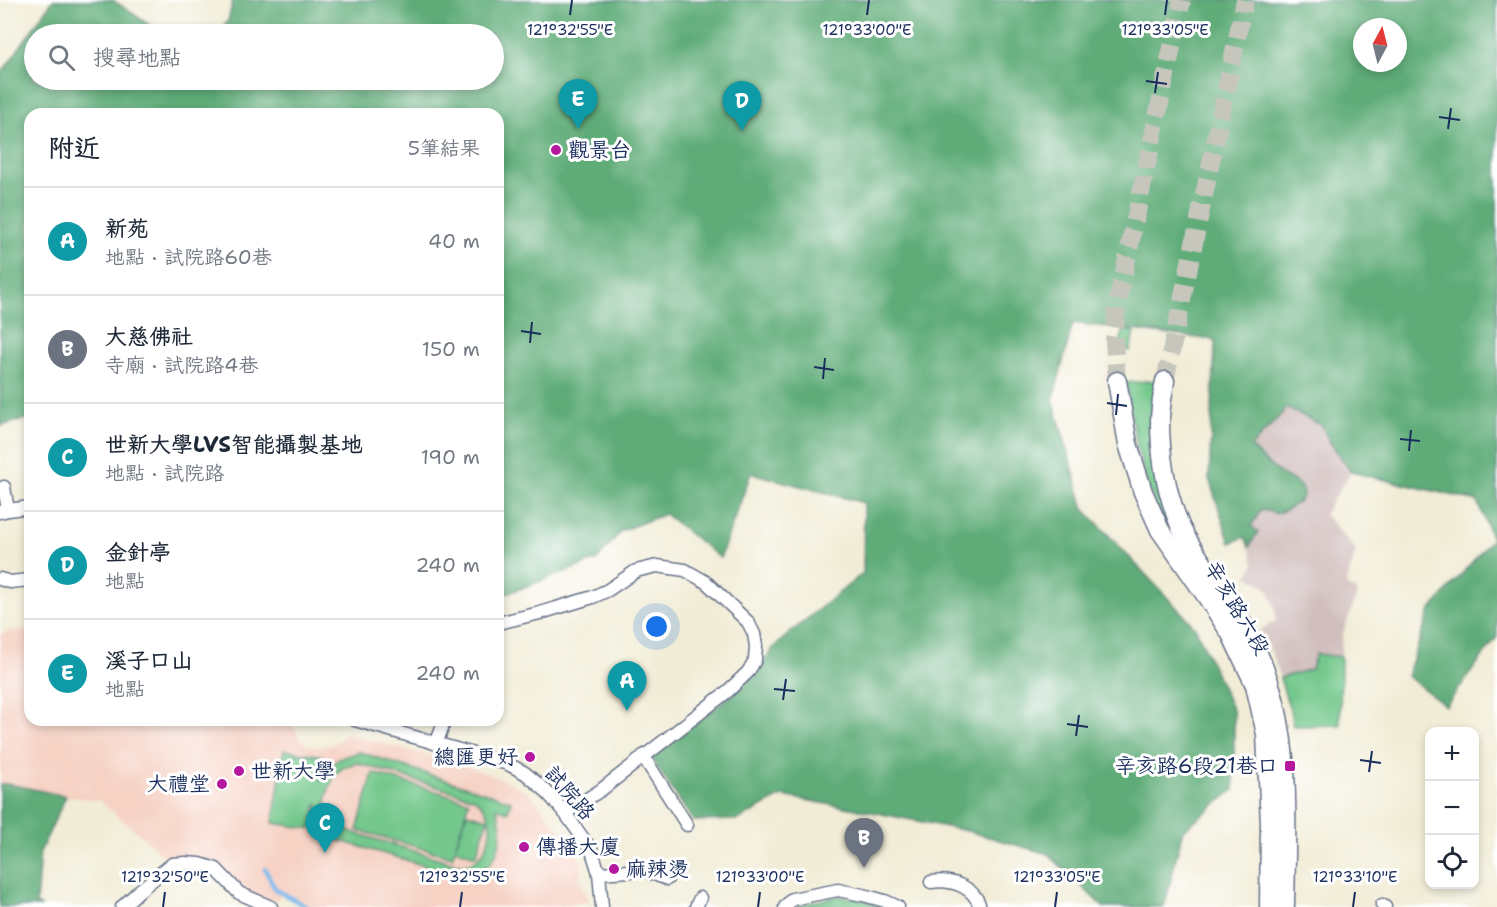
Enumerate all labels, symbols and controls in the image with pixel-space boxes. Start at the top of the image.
north arrow [1353,18,1407,72]
text: 121°32'55"E [527,20,613,40]
text: 121°33'00"E [823,20,911,40]
text: 121°33'05"E [1121,20,1209,40]
search box [24,24,504,90]
icon: search [45,41,78,74]
text: 搜尋地點 [93,43,181,72]
pin: E [558,80,598,129]
pin: D [722,82,762,131]
text: 附近 [48,130,100,165]
text: 5筆結果 [408,135,480,161]
place label: 觀景台 [568,136,631,164]
marker: 觀景台 [549,143,563,157]
text: 新苑 [105,214,149,243]
text: A [60,228,75,254]
text: 40 m [428,228,480,254]
text: 地點 · 試院路60巷 [105,244,272,270]
text: 大慈佛社 [105,322,193,351]
text: B [61,336,74,362]
text: 150 m [422,336,480,362]
text: 寺廟 · 試院路4巷 [105,352,258,378]
text: 世新大學LVS智能攝製基地 [105,430,363,459]
text: C [61,444,74,470]
text: 190 m [421,444,480,470]
text: 地點 · 試院路 [105,460,224,486]
text: 金針亭 [105,538,171,567]
text: D [60,552,75,578]
text: 240 m [415,552,480,578]
street label: 辛亥路六段 [1198,556,1276,660]
text: 地點 [105,568,145,594]
your location [642,612,671,641]
text: 溪子口山 [105,646,193,675]
text: E [61,660,74,686]
text: 240 m [415,660,480,686]
pin: A [608,662,646,711]
text: 地點 [105,676,145,702]
map controls [1425,727,1479,889]
button: + [1425,727,1479,781]
place label: 總匯更好 [434,743,518,771]
marker: 總匯更好 [523,750,537,764]
place label: 辛亥路6段21巷口 [1115,752,1278,780]
place label: 世新大學 [251,757,335,785]
marker: 辛亥路6段21巷口 [1283,759,1297,773]
street label: 試院路 [539,760,601,826]
marker: 世新大學 [232,764,246,778]
place label: 大禮堂 [147,770,210,798]
marker: 大禮堂 [215,777,229,791]
button: − [1425,781,1479,835]
pin: C [306,804,344,853]
pin: B [844,818,884,868]
place label: 傳播大廈 [536,833,620,861]
button: locate [1425,835,1479,889]
marker: 傳播大廈 [517,840,531,854]
place label: 麻辣燙 [626,855,689,883]
marker: 麻辣燙 [607,862,621,876]
text: 121°32'50"E [121,867,209,887]
text: 121°32'55"E [419,867,505,887]
text: 121°33'00"E [716,867,804,887]
text: 121°33'05"E [1013,867,1101,887]
text: 121°33'10"E [1313,867,1397,887]

